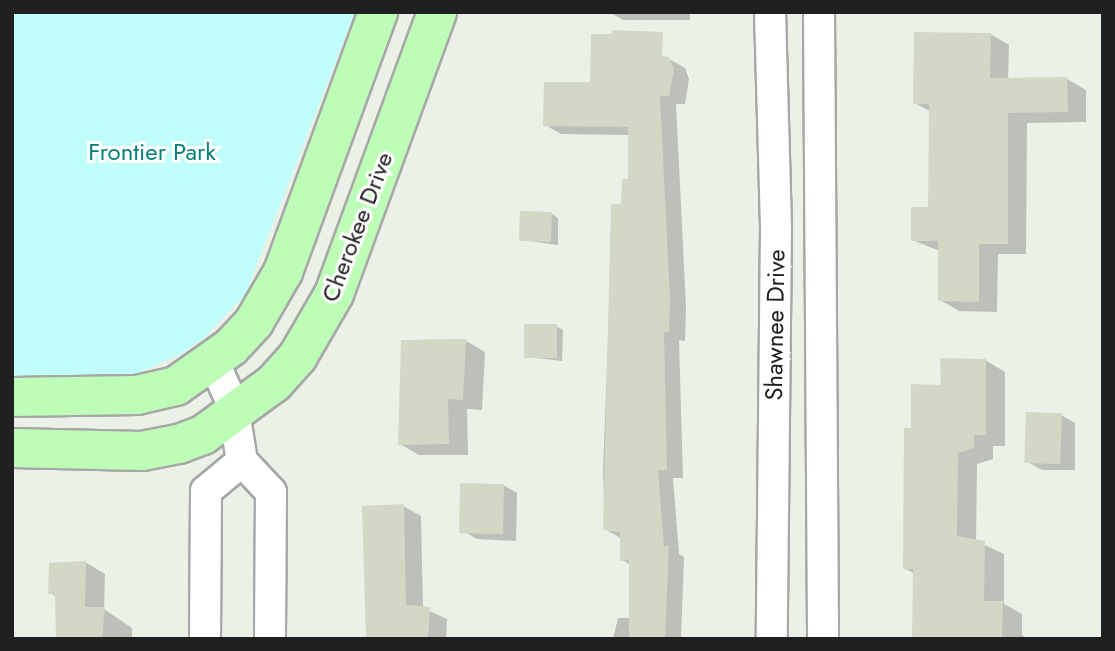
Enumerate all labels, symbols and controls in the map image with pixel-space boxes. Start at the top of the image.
park label: Frontier Park [88,138,216,166]
street label: Cherokee Drive [315,148,399,306]
street label: Shawnee Drive [759,249,791,401]

